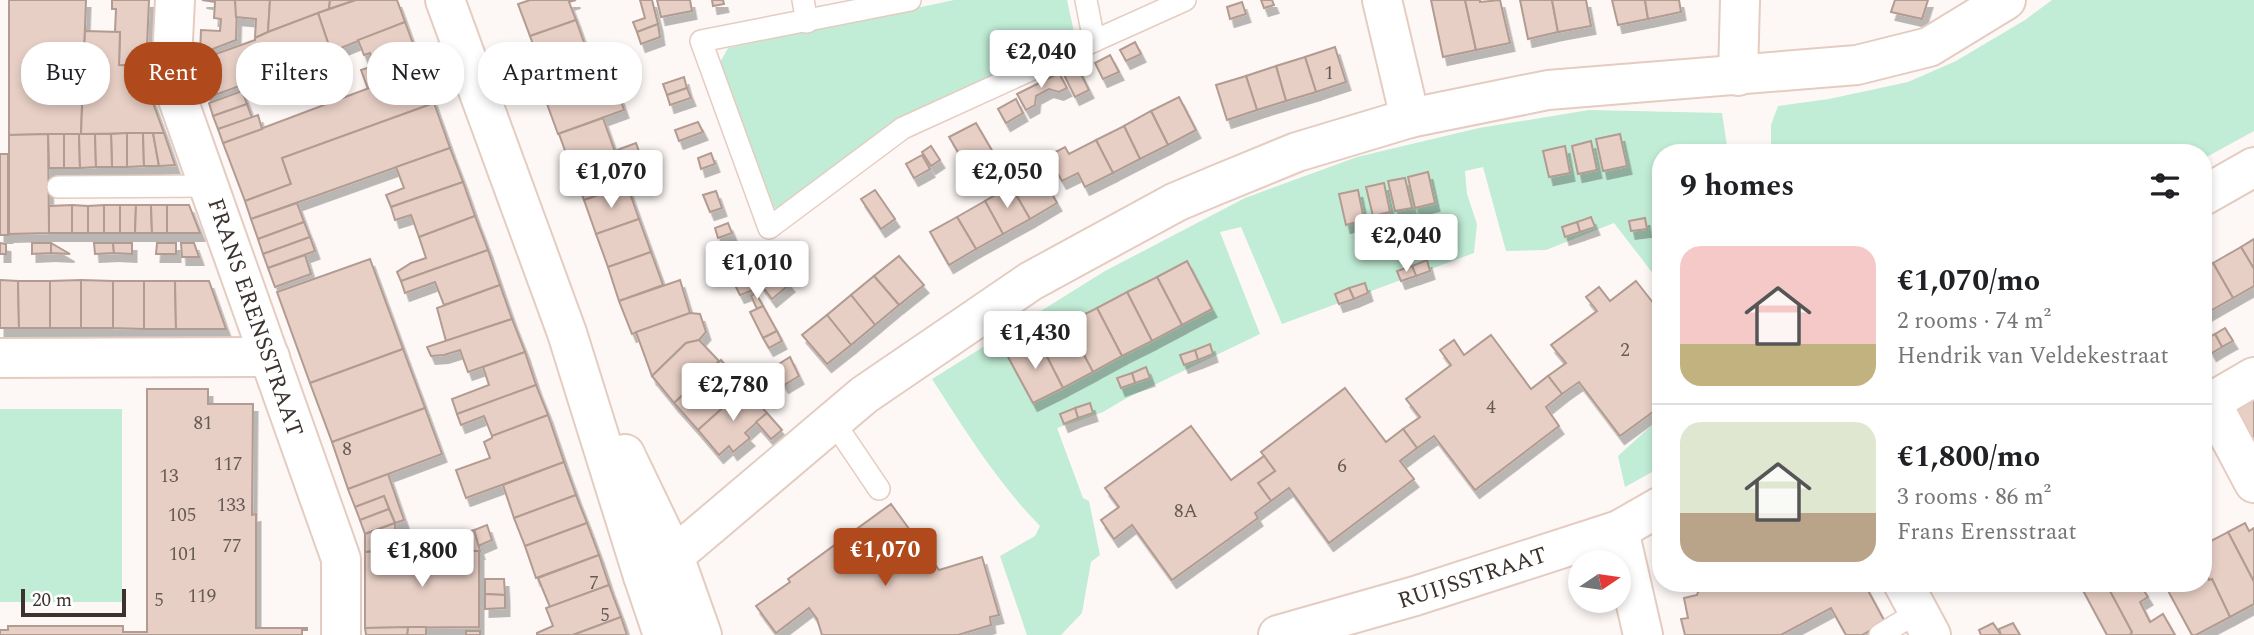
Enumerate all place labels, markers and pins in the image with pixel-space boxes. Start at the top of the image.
pin: €2,040 [984,31,1098,90]
pin: €1,070 [554,150,668,210]
pin: €2,050 [950,150,1064,210]
pin: €2,040 [1349,215,1463,274]
pin: €1,010 [700,242,814,301]
pin: €1,430 [978,312,1092,371]
pin: €2,780 [676,364,790,423]
pin: €1,070 [828,528,942,588]
pin: €1,800 [365,530,479,589]

